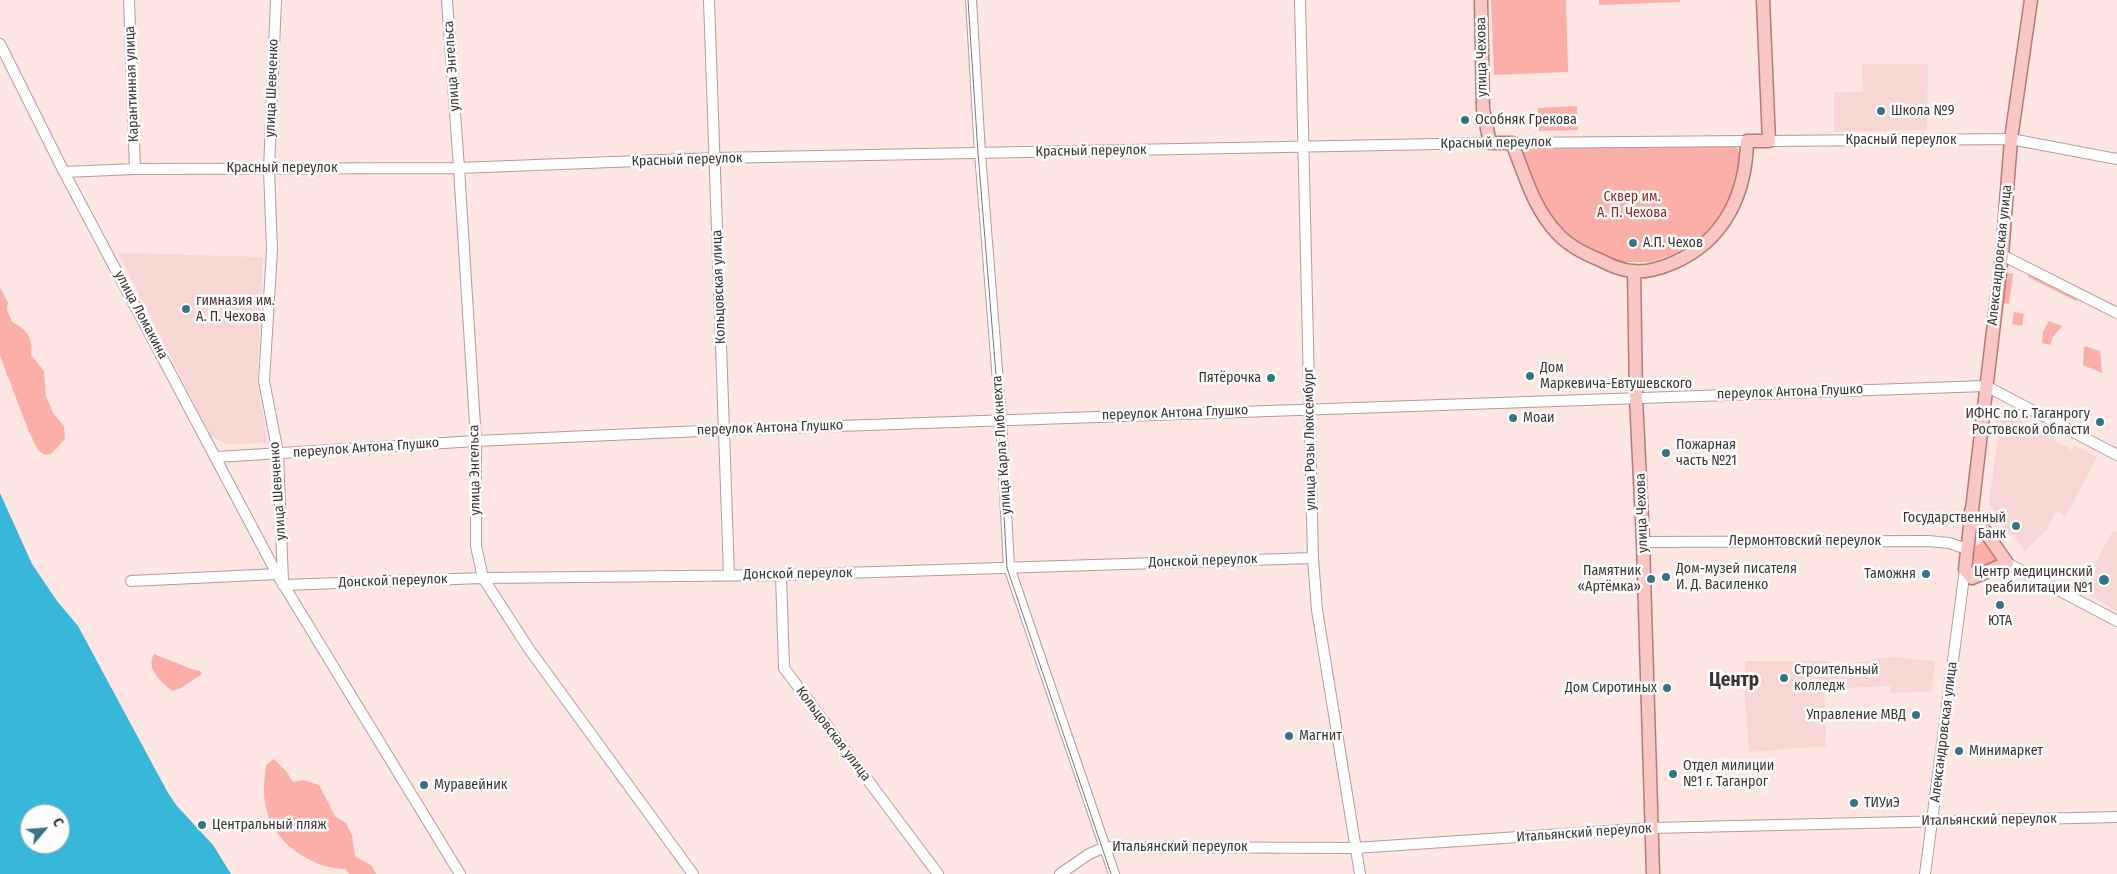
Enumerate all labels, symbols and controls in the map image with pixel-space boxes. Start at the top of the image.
street label: улица Чехова [1473,17,1491,97]
street label: улица Энгельса [440,20,464,112]
street label: Карантинная улица [122,26,142,142]
street label: улица Шевченко [262,38,282,138]
place label: Школа №9 [1891,103,1954,119]
marker: Школа №9 [1875,105,1887,117]
place label: Особняк Грекова [1475,112,1577,128]
marker: Особняк Грекова [1459,114,1471,126]
street label: Красный переулок [1845,132,1957,148]
street label: Красный переулок [1440,134,1552,152]
street label: Красный переулок [1035,142,1147,160]
street label: Красный переулок [631,150,743,170]
street label: Красный переулок [226,160,338,176]
street label: Александровская улица [1984,184,2016,326]
park label: Сквер им. А. П. Чехова [1597,189,1667,222]
street label: Кольцовская улица [709,230,729,344]
place label: А.П. Чехов [1643,235,1703,251]
marker: А.П. Чехов [1627,237,1639,249]
street label: улица Ломакина [111,268,171,362]
place label: гимназия им. А. П. Чехова [196,293,275,326]
marker: гимназия им. А. П. Чехова [180,303,192,315]
place label: Дом Маркевича-Евтушевского [1540,360,1692,392]
street label: улица Розы Люксембург [1300,367,1320,511]
place label: Пятёрочка [1198,370,1261,386]
marker: Дом Маркевича-Евтушевского [1524,370,1536,382]
marker: Пятёрочка [1265,372,1277,384]
street label: улица Карла Либкнехта [989,375,1015,515]
street label: переулок Антона Глушко [1716,381,1864,403]
street label: переулок Антона Глушко [1101,402,1249,424]
place label: ИФНС по г. Таганрогу Ростовской области [1966,406,2090,438]
place label: Моаи [1523,410,1555,426]
marker: Моаи [1507,412,1519,424]
marker: ИФНС по г. Таганрогу Ростовской области [2094,416,2106,428]
street label: переулок Антона Глушко [696,417,844,439]
street label: улица Энгельса [466,424,484,516]
street label: переулок Антона Глушко [292,435,440,461]
place label: Пожарная часть №21 [1676,437,1737,470]
street label: улица Шевченко [266,441,290,541]
marker: Пожарная часть №21 [1660,447,1672,459]
street label: улица Чехова [1632,473,1652,553]
place label: Государственный Банк [1903,510,2006,542]
marker: Государственный Банк [2010,520,2022,532]
street label: Лермонтовский переулок [1729,533,1881,549]
street label: Донской переулок [1148,551,1258,571]
place label: Дом-музей писателя И. Д. Василенко [1676,561,1797,594]
place label: Памятник «Артёмка» [1578,563,1641,596]
place label: Центр медицинский реабилитации №1 [1974,564,2093,596]
street label: Донской переулок [743,565,853,583]
place label: Таможня [1864,566,1916,582]
marker: Таможня [1920,568,1932,580]
street label: Донской переулок [338,571,448,591]
marker: Дом-музей писателя И. Д. Василенко [1660,571,1672,583]
marker: Памятник «Артёмка» [1645,573,1657,585]
marker: Центр медицинский реабилитации №1 [2097,573,2111,587]
marker: ЮТА [1994,599,2006,611]
place label: ЮТА [1988,613,2012,629]
street label: Александровская улица [1927,661,1961,803]
place label: Строительный колледж [1794,662,1878,694]
district label: Центр [1709,670,1759,692]
marker: Строительный колледж [1778,672,1790,684]
place label: Дом Сиротиных [1565,680,1657,696]
marker: Дом Сиротиных [1661,682,1673,694]
street label: Кольцовская улица [792,683,874,785]
place label: Управление МВД [1806,707,1906,723]
marker: Управление МВД [1910,709,1922,721]
place label: Магнит [1299,728,1342,744]
marker: Магнит [1283,730,1295,742]
place label: Минимаркет [1969,743,2043,759]
marker: Минимаркет [1953,745,1965,757]
place label: Отдел милиции №1 г. Таганрог [1683,758,1774,790]
marker: Отдел милиции №1 г. Таганрог [1667,768,1679,780]
place label: Муравейник [434,777,507,793]
marker: Муравейник [418,779,430,791]
place label: ТИУиЭ [1864,795,1900,811]
marker: ТИУиЭ [1848,797,1860,809]
north arrow [20,804,70,854]
street label: Итальянский переулок [1921,810,2057,830]
text: С [49,815,67,830]
place label: Центральный пляж [212,817,326,833]
marker: Центральный пляж [196,819,208,831]
street label: Итальянский переулок [1516,820,1652,846]
street label: Итальянский переулок [1112,839,1248,855]

